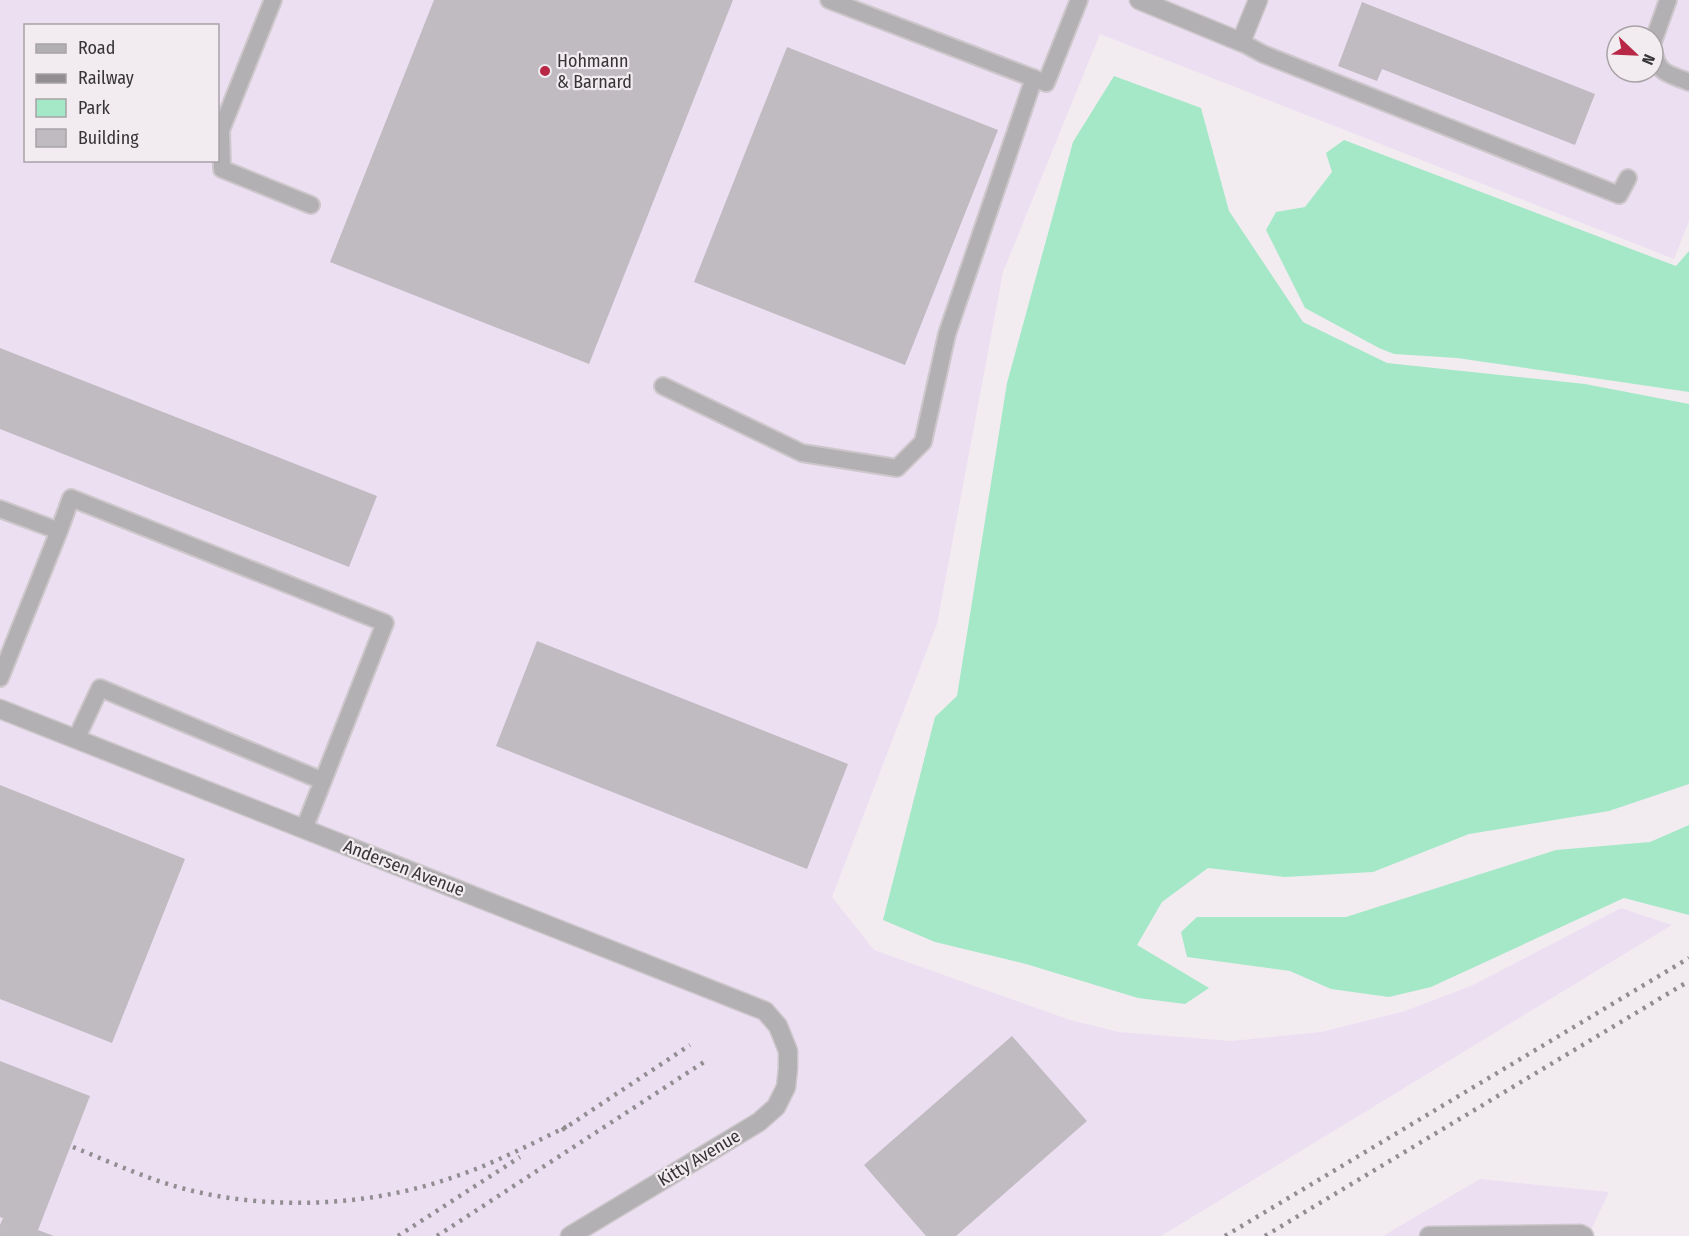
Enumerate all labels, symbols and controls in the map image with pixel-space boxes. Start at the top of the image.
legend [24,24,219,162]
north arrow [1605,24,1665,84]
text: Road [78,37,115,59]
place label: Hohmann & Barnard [557,50,632,93]
text: N [1638,52,1659,68]
marker: Hohmann & Barnard [538,64,552,78]
text: Railway [78,67,134,89]
text: Park [78,97,111,119]
text: Building [78,127,139,149]
street label: Andersen Avenue [340,835,468,901]
street label: Kitty Avenue [654,1125,744,1191]

